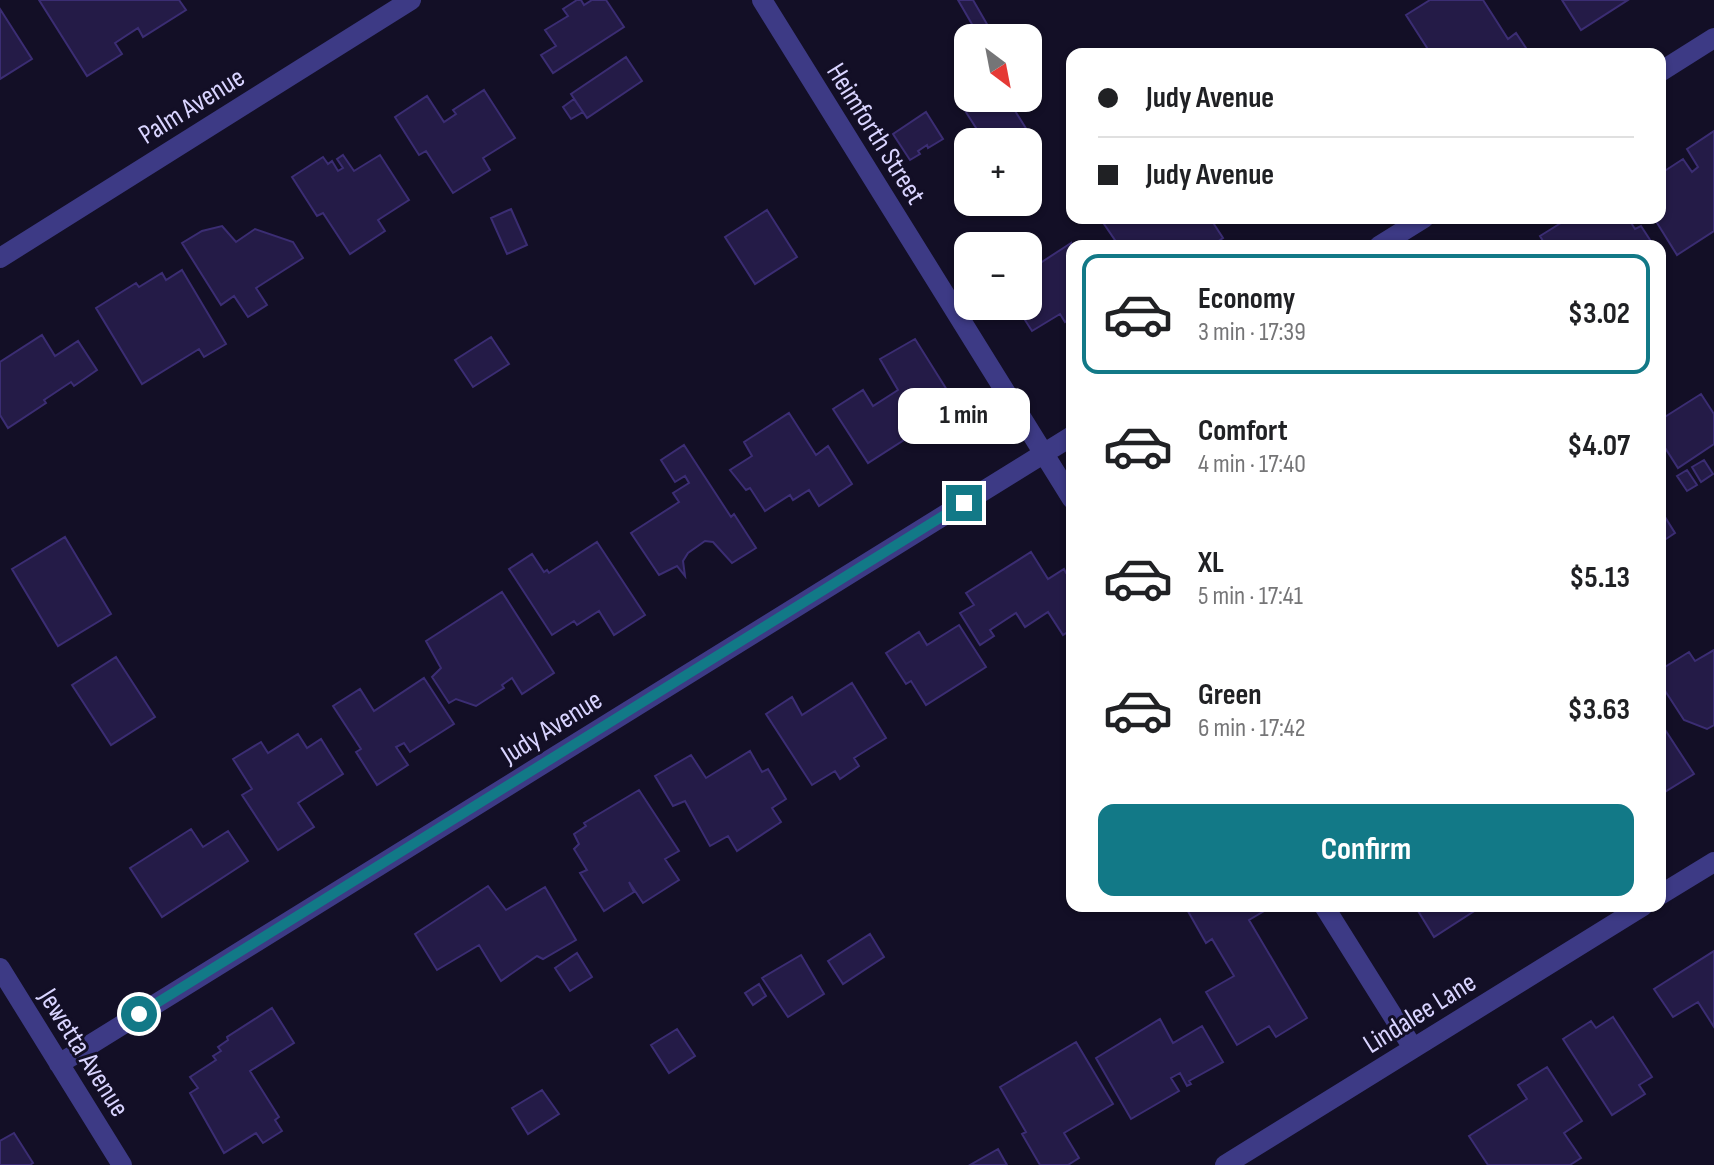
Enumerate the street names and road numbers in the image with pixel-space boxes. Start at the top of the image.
street label: Heimforth Street [819,57,932,210]
street label: Palm Avenue [133,61,251,152]
street label: Judy Avenue [494,683,608,772]
street label: Lindalee Lane [1357,966,1482,1061]
street label: Jewetta Avenue [31,982,136,1123]

